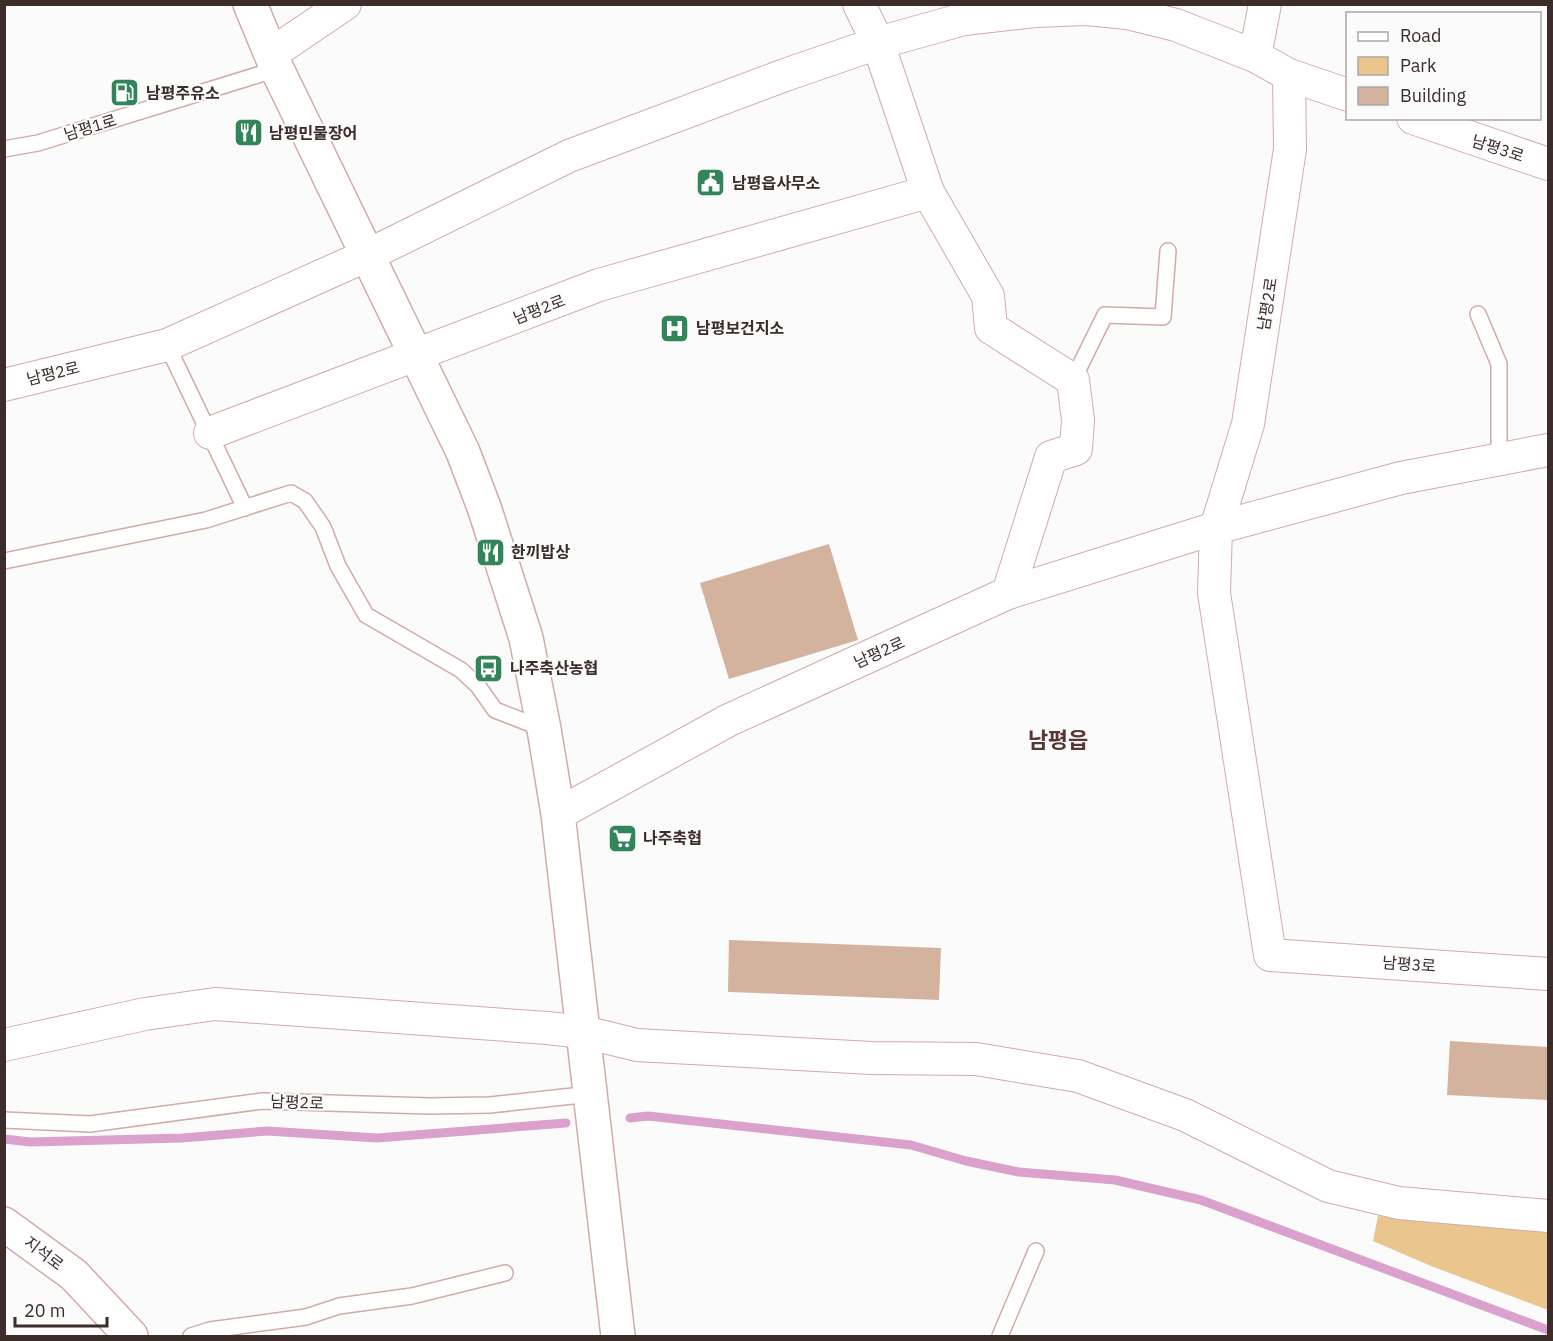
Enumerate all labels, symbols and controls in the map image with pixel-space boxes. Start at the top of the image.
legend [1346,12,1541,120]
text: Road [1400,24,1441,47]
text: Park [1400,54,1437,77]
fuel station icon: 남평주유소 [109,77,141,109]
place label: 남평주유소 [146,83,220,103]
text: Building [1400,84,1467,107]
street label: 남평1로 [61,109,119,144]
restaurant icon: 남평민물장어 [232,117,264,149]
place label: 남평민물장어 [269,123,357,143]
street label: 남평3로 [1469,130,1527,166]
public building icon: 남평읍사무소 [695,167,727,199]
place label: 남평읍사무소 [732,173,821,193]
street label: 남평2로 [1253,276,1281,332]
street label: 남평2로 [510,290,568,328]
hospital icon: 남평보건지소 [659,312,691,344]
place label: 남평보건지소 [696,318,785,338]
street label: 남평2로 [24,357,82,389]
restaurant icon: 한끼밥상 [474,536,506,568]
place label: 한끼밥상 [511,542,570,562]
street label: 남평2로 [850,632,908,672]
bus stop icon: 나주축산농협 [473,652,505,684]
place label: 나주축산농협 [510,658,598,678]
district label: 남평읍 [1028,725,1088,754]
supermarket icon: 나주축협 [606,822,638,854]
place label: 나주축협 [643,828,702,848]
street label: 남평3로 [1381,952,1437,976]
street label: 남평2로 [270,1091,324,1113]
street label: 지석로 [20,1232,68,1274]
scale bar [15,1290,106,1328]
text: 20 m [24,1299,66,1322]

